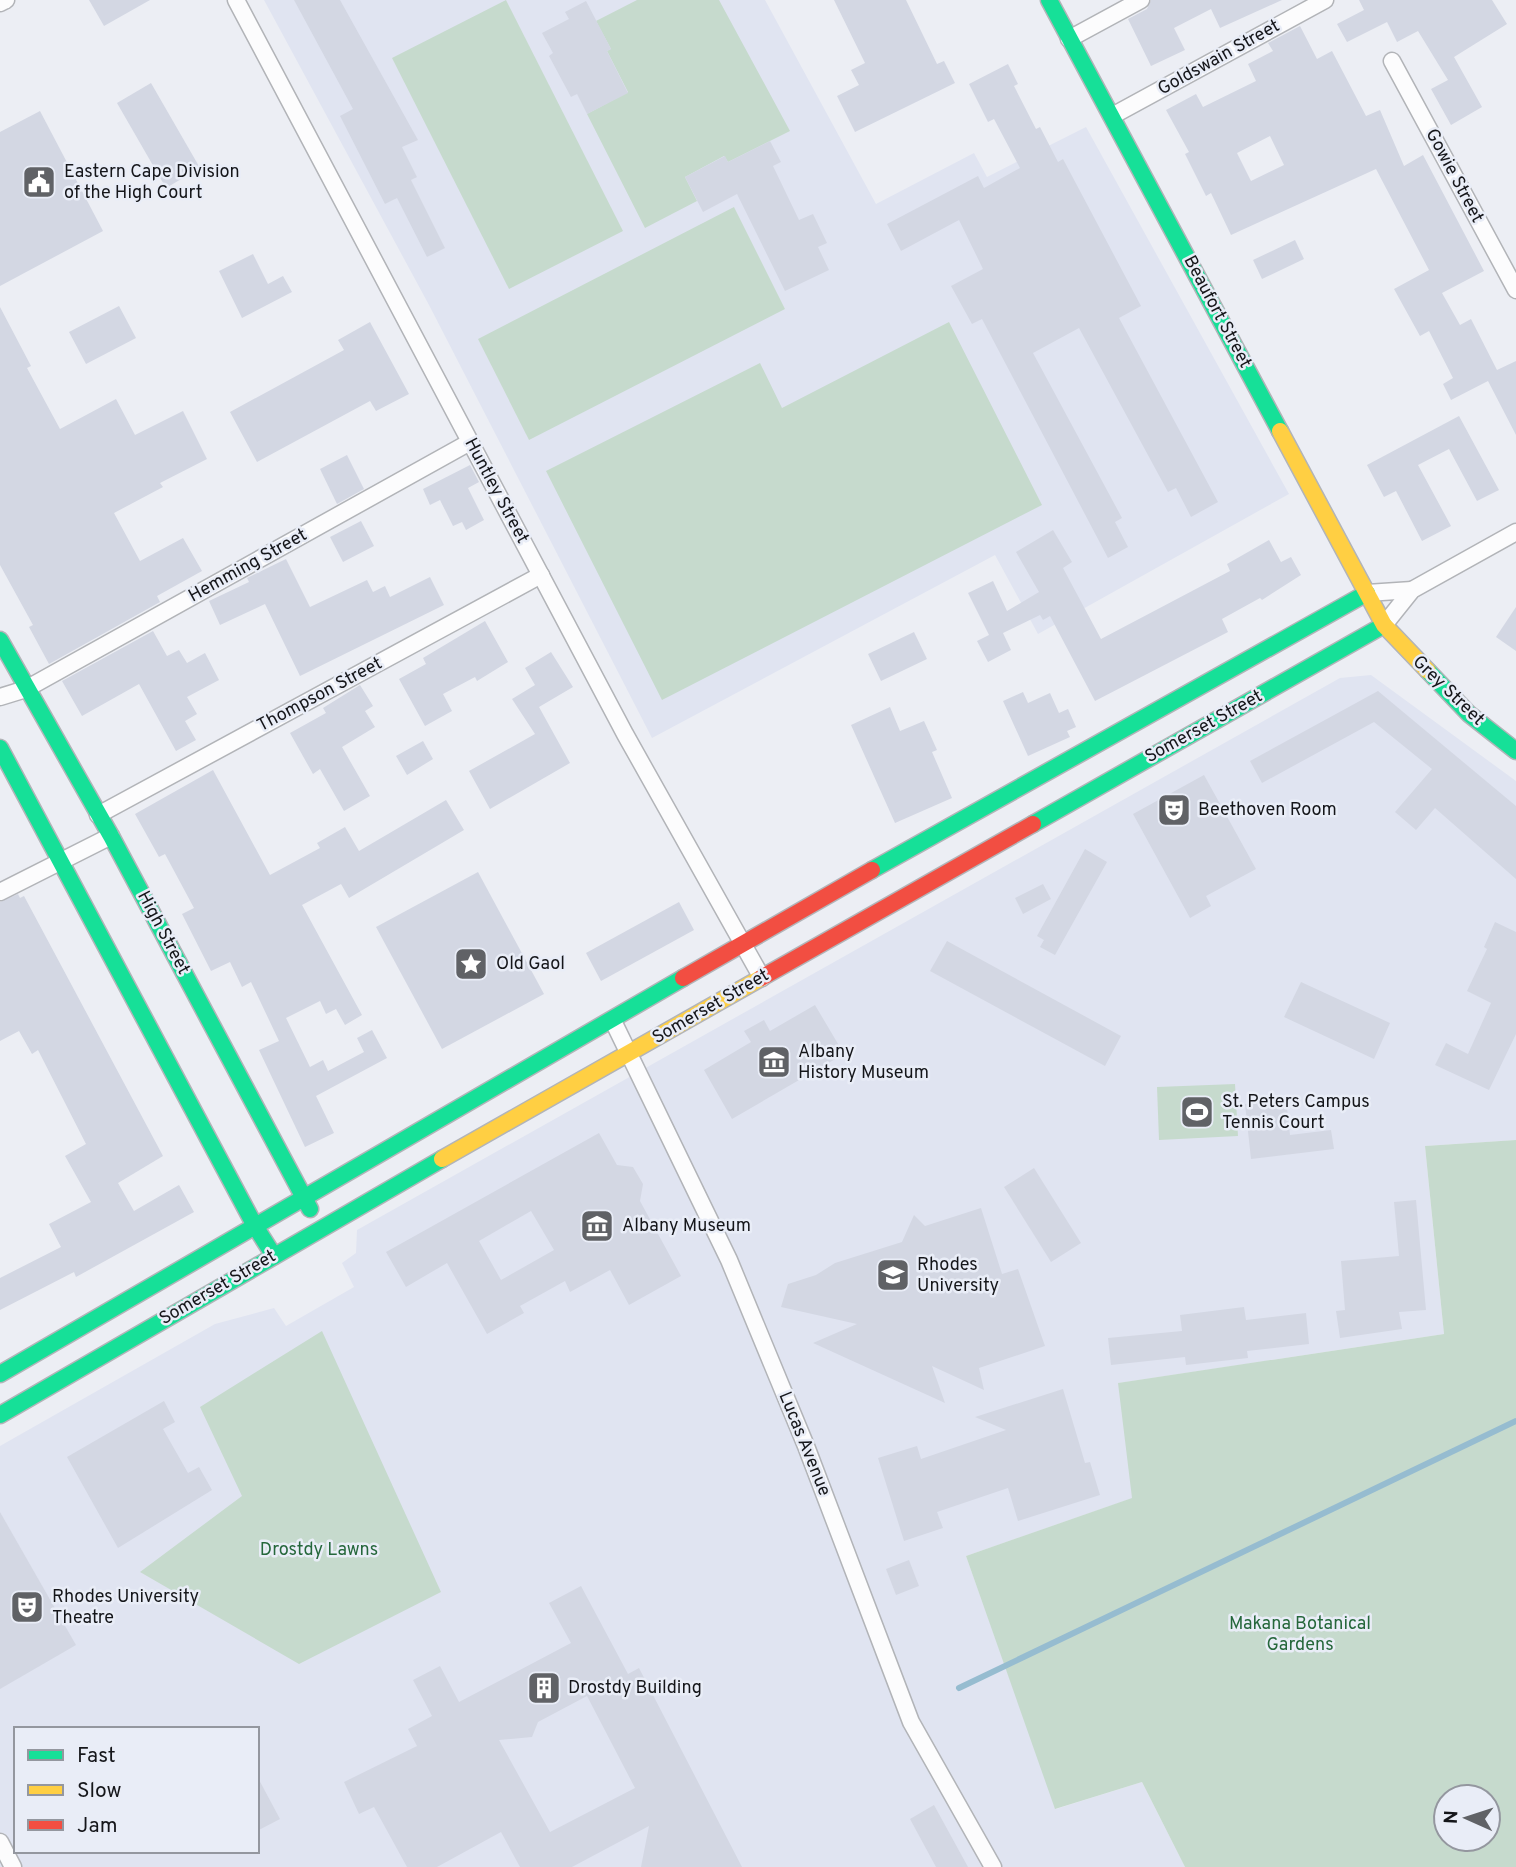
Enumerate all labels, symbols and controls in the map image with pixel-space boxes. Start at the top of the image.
street label: Goldswain Street [1154,15,1284,101]
street label: Gowie Street [1420,125,1488,227]
place label: Eastern Cape Division of the High Court [64,161,240,205]
public building icon: Eastern Cape Division of the High Court [20,163,58,201]
street label: Beaufort Street [1178,252,1256,372]
street label: Huntley Street [458,434,534,548]
street label: Hemming Street [185,524,311,608]
street label: Grey Street [1407,651,1489,731]
street label: Thompson Street [253,652,387,738]
street label: Somerset Street [1141,685,1267,769]
theatre icon: Beethoven Room [1155,791,1193,829]
place label: Beethoven Room [1198,799,1337,822]
street label: High Street [131,887,195,979]
place icon: Old Gaol [452,945,490,983]
place label: Old Gaol [496,953,565,976]
street label: Somerset Street [649,964,773,1050]
place label: Albany History Museum [798,1041,929,1085]
museum icon: Albany History Museum [755,1043,793,1081]
place label: St. Peters Campus Tennis Court [1222,1091,1370,1135]
sports icon: St. Peters Campus Tennis Court [1178,1093,1216,1131]
museum icon: Albany Museum [578,1207,616,1245]
place label: Albany Museum [622,1215,751,1238]
street label: Somerset Street [156,1245,280,1331]
place label: Rhodes University [917,1254,999,1298]
school or university icon: Rhodes University [874,1256,912,1294]
street label: Lucas Avenue [773,1388,835,1500]
park label: Drostdy Lawns [260,1539,378,1562]
place label: Rhodes University Theatre [52,1586,199,1630]
theatre icon: Rhodes University Theatre [8,1588,46,1626]
park label: Makana Botanical Gardens [1229,1613,1371,1657]
building icon: Drostdy Building [525,1669,563,1707]
place label: Drostdy Building [568,1677,702,1700]
legend [14,1727,259,1853]
text: Fast [77,1743,116,1770]
text: Slow [77,1778,122,1805]
north arrow [1432,1783,1502,1853]
text: N [1440,1810,1464,1825]
text: Jam [77,1813,118,1840]

